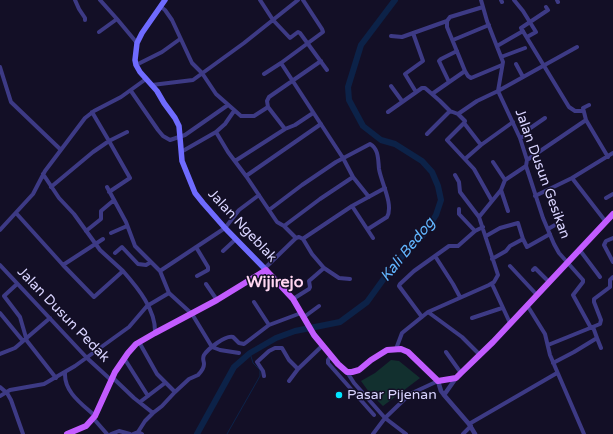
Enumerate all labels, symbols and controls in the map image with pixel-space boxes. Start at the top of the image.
street label: Jalan Dusun Gesikan [511,107,573,241]
street label: Jalan Ngeblak [204,186,280,266]
water label: Kali Bedog [377,215,439,285]
street label: Jalan Dusun Pedak [13,264,113,366]
district label: Wijirejo [247,273,303,293]
place label: Pasar Pijenan [347,387,437,403]
marker: Pasar Pijenan [334,390,344,400]

